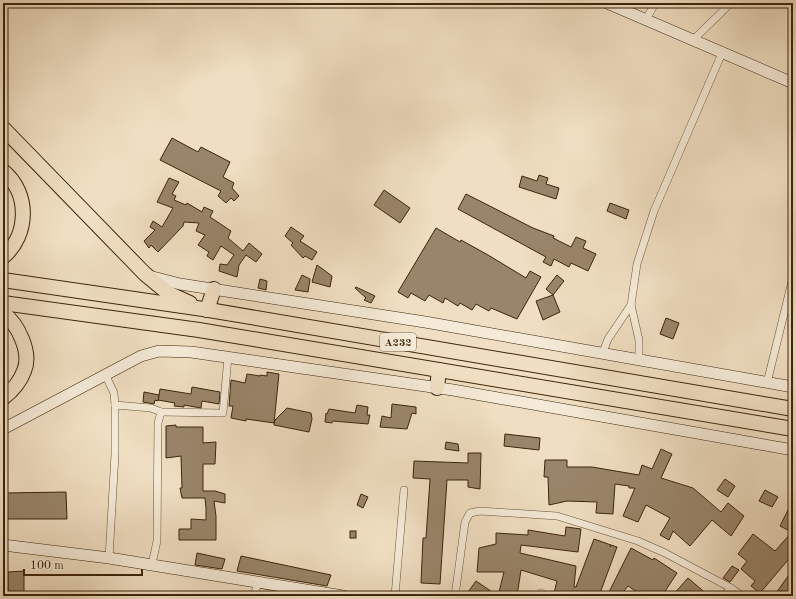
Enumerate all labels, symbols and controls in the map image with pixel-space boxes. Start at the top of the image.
road number: A232 [380,333,416,351]
scale bar [24,551,142,577]
text: 100 m [30,560,64,572]

